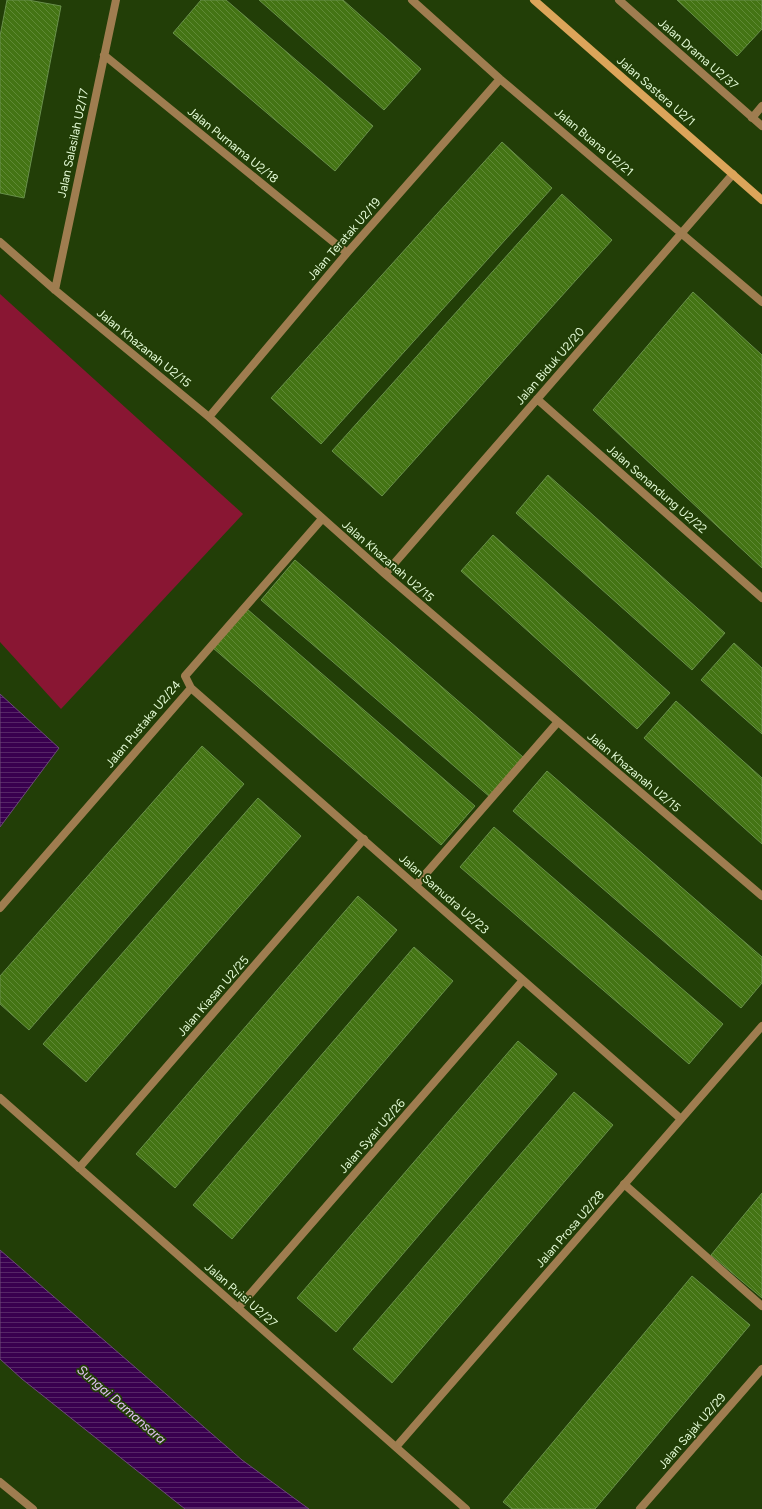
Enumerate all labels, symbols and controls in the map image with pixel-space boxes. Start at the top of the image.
street label: Jalan Drama U2/37 [655,15,741,93]
street label: Jalan Sastera U2/1 [614,53,698,129]
street label: Jalan Salasilah U2/17 [55,87,92,199]
street label: Jalan Purnama U2/18 [185,104,281,186]
street label: Jalan Buana U2/21 [552,105,636,179]
street label: Jalan Teratak U2/19 [304,195,384,283]
street label: Jalan Khazanah U2/15 [94,306,194,390]
street label: Jalan Biduk U2/20 [513,324,588,407]
street label: Jalan Senandung U2/22 [604,442,710,536]
street label: Jalan Khazanah U2/15 [339,517,437,605]
street label: Jalan Pustaka U2/24 [103,677,184,770]
street label: Jalan Khazanah U2/15 [585,729,683,815]
street label: Jalan Samudra U2/23 [396,851,492,937]
street label: Jalan Kiasan U2/25 [174,953,252,1039]
street label: Jalan Syair U2/26 [336,1096,408,1176]
street label: Jalan Prosa U2/28 [533,1188,607,1270]
street label: Jalan Puisi U2/27 [202,1260,281,1331]
water label: Sungai Damansara [74,1362,169,1447]
street label: Jalan Sajak U2/29 [655,1390,729,1472]

